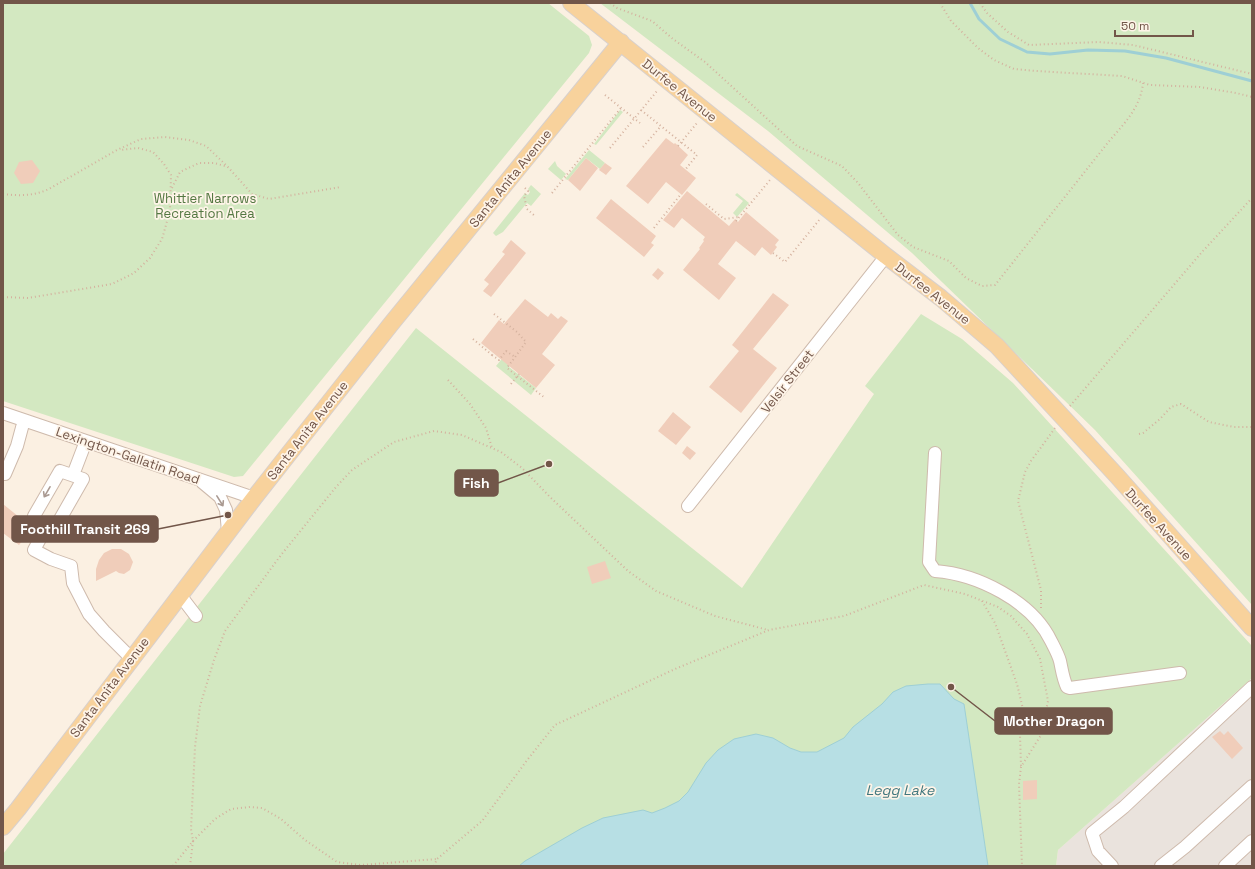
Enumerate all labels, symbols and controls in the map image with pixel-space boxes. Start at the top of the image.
scale bar [1115,12,1193,38]
text: 50 m [1121,18,1149,34]
street label: Durfee Avenue [639,55,721,126]
street label: Santa Anita Avenue [465,126,555,231]
park label: Whittier Narrows Recreation Area [154,190,256,222]
street label: Durfee Avenue [891,259,974,328]
street label: Velsir Street [757,346,818,417]
street label: Santa Anita Avenue [263,377,352,483]
street label: Lexington-Gallatin Road [54,423,202,488]
callout: Fish [455,470,498,496]
text: Fish [462,474,490,492]
street label: Durfee Avenue [1122,485,1196,564]
one-way arrow [43,486,51,498]
one-way arrow [217,495,225,507]
callout: Foothill Transit 269 [12,516,158,542]
text: Foothill Transit 269 [20,520,150,538]
street label: Santa Anita Avenue [66,634,153,741]
callout: Mother Dragon [995,708,1112,734]
text: Mother Dragon [1003,712,1105,730]
water label: Legg Lake [866,781,935,799]

